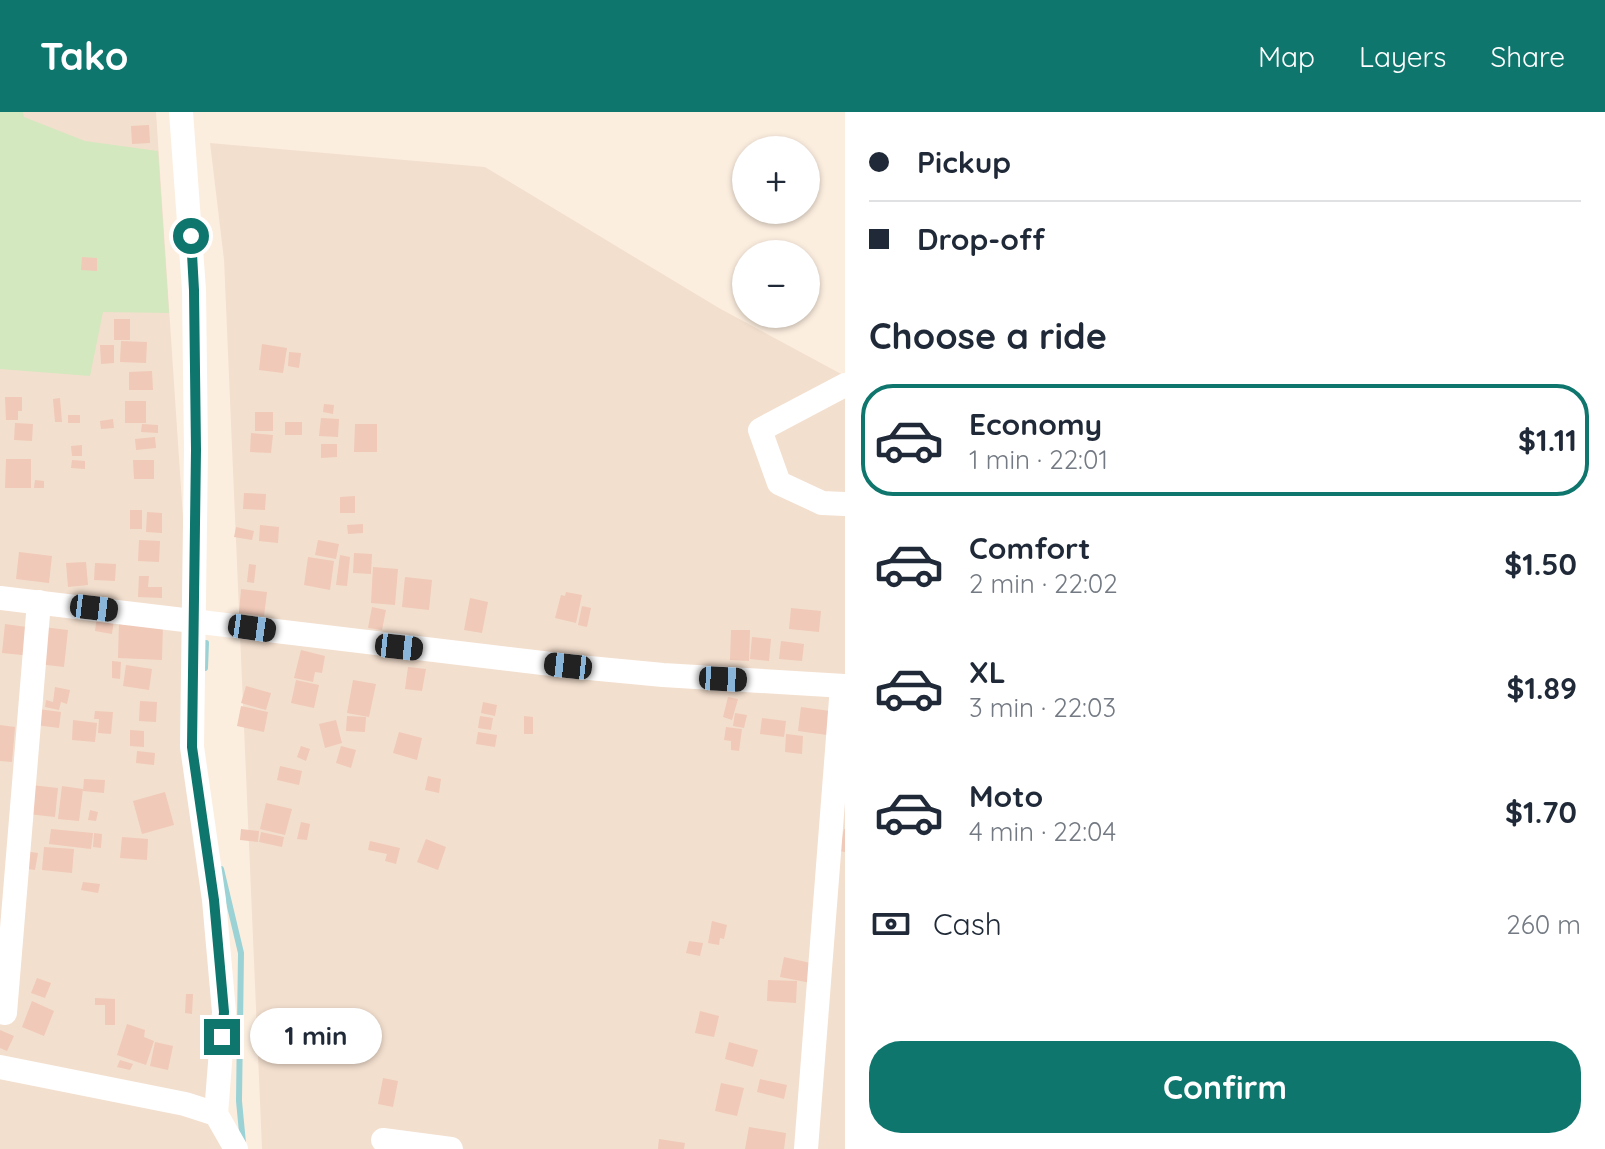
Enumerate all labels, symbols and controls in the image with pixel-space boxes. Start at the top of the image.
text: Tako [40,32,128,80]
text: Map [1258,39,1315,74]
text: Layers [1359,39,1446,74]
text: Share [1490,39,1565,74]
map controls [732,136,820,328]
button: + [732,136,820,224]
text: Pickup [917,143,1011,181]
route start [173,218,209,254]
text: Drop-off [917,220,1045,258]
button: − [732,240,820,328]
text: Choose a ride [869,313,1107,358]
icon: car [873,404,945,476]
text: Economy [969,405,1102,443]
text: $1.11 [1518,421,1577,459]
text: 1 min · 22:01 [969,443,1108,476]
icon: car [873,528,945,600]
text: Comfort [969,529,1090,567]
text: $1.50 [1504,545,1577,583]
text: 2 min · 22:02 [969,567,1118,600]
car [69,593,119,623]
car [227,613,277,643]
car [374,633,424,661]
car [543,652,593,680]
icon: car [873,652,945,724]
text: XL [969,653,1006,691]
car [698,666,748,692]
text: $1.89 [1506,669,1577,707]
text: 3 min · 22:03 [969,691,1116,724]
icon: car [873,776,945,848]
text: Moto [969,777,1043,815]
text: $1.70 [1505,793,1577,831]
text: 4 min · 22:04 [969,815,1116,848]
icon: cash [869,902,913,946]
text: Cash [933,905,1002,943]
text: 260 m [1506,908,1581,941]
callout: 1 min [250,1009,382,1065]
route end [204,1019,240,1055]
text: 1 min [285,1019,348,1052]
button: Confirm [869,1041,1581,1133]

